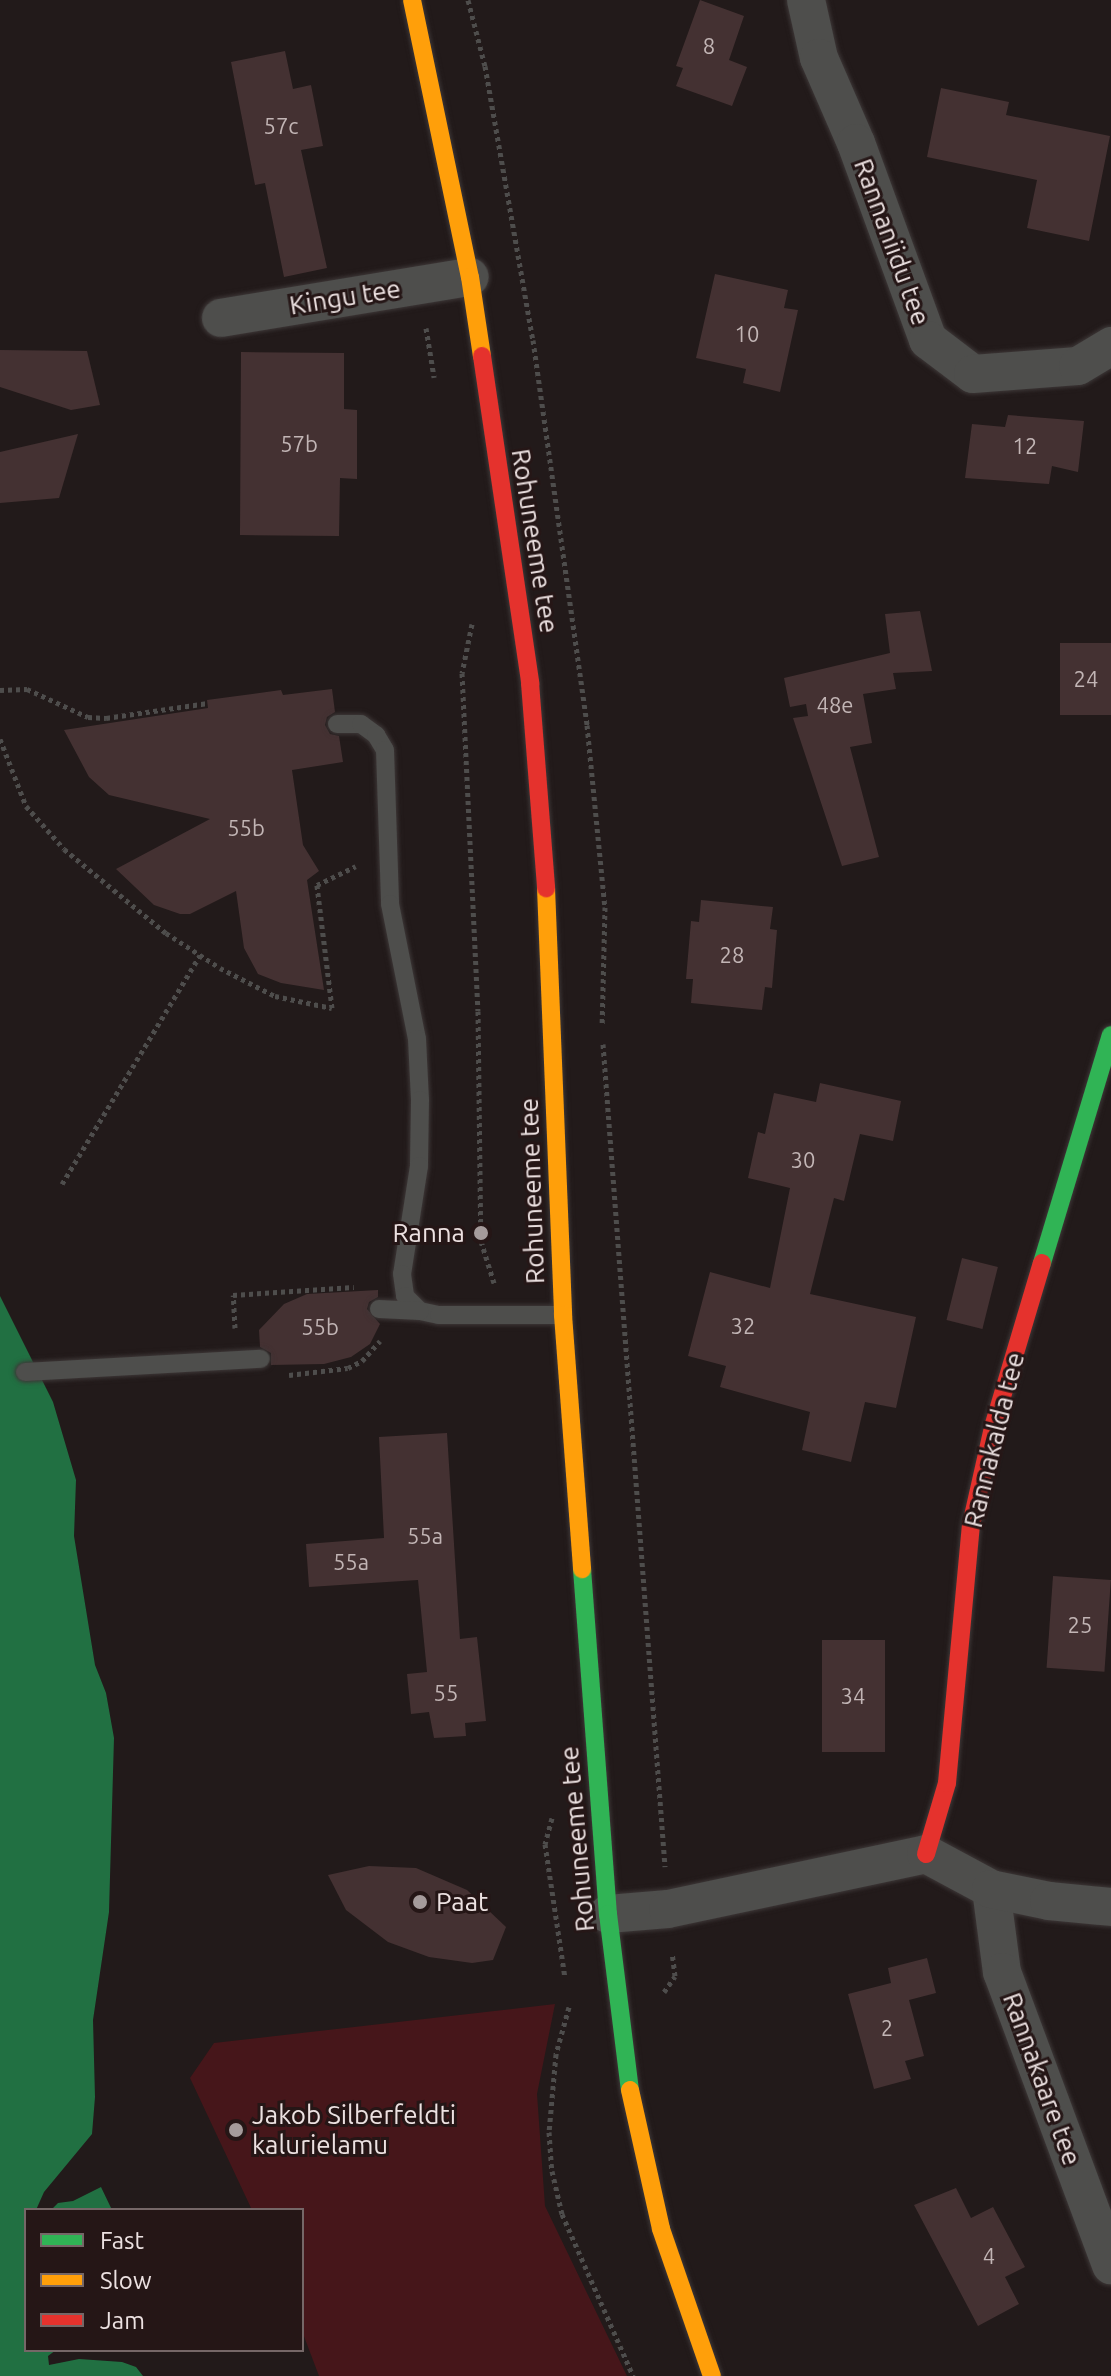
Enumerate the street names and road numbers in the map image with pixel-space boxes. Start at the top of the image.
street label: Rannaniidu tee [847,154,937,330]
street label: Kingu tee [287,273,403,321]
street label: Rohuneeme tee [505,447,565,635]
street label: Rohuneeme tee [513,1097,551,1285]
street label: Rannakalda tee [957,1349,1031,1531]
street label: Rohuneeme tee [553,1745,601,1933]
street label: Rannakaare tee [996,1988,1088,2170]

